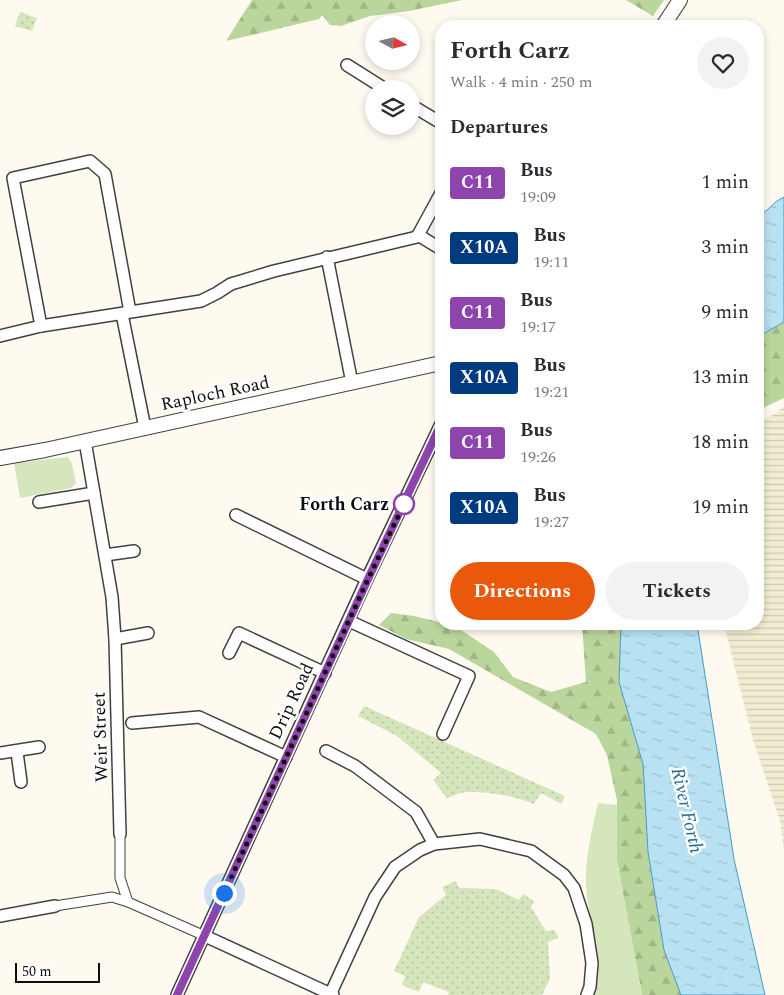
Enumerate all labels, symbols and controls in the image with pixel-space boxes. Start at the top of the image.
north arrow [365,15,420,70]
map controls [365,15,420,135]
text: Forth Carz [450,33,570,69]
button: heart [697,37,749,89]
text: Walk · 4 min · 250 m [450,70,593,94]
button: layers [365,80,420,135]
text: Departures [450,113,548,142]
text: Bus [520,156,553,185]
text: 1 min [701,168,749,197]
text: C11 [461,169,494,196]
text: 19:09 [520,185,556,209]
text: Bus [533,221,566,250]
text: 3 min [701,233,749,262]
text: X10A [460,234,508,261]
text: 19:11 [533,250,569,274]
text: Bus [520,286,553,315]
text: 9 min [701,298,749,327]
text: C11 [461,299,494,326]
text: 19:17 [520,315,556,339]
text: Bus [533,351,566,380]
text: 13 min [692,363,749,392]
text: X10A [460,364,508,391]
street label: Raploch Road [158,369,272,418]
text: 19:21 [533,380,569,404]
text: Bus [520,416,553,445]
text: 18 min [692,428,749,457]
text: C11 [461,429,494,456]
text: 19:26 [520,445,556,469]
text: Bus [533,481,566,510]
place label: Forth Carz [299,491,389,518]
marker: Forth Carz [393,493,415,515]
text: 19 min [692,493,749,522]
text: X10A [460,494,508,521]
text: 19:27 [533,510,569,534]
button: Directions [450,562,595,620]
button: Tickets [605,562,749,620]
street label: Drip Road [262,658,321,744]
street label: Weir Street [85,691,116,783]
water label: River Forth [663,765,711,856]
your location [212,881,237,906]
scale bar [15,960,100,983]
text: 50 m [22,961,52,982]

